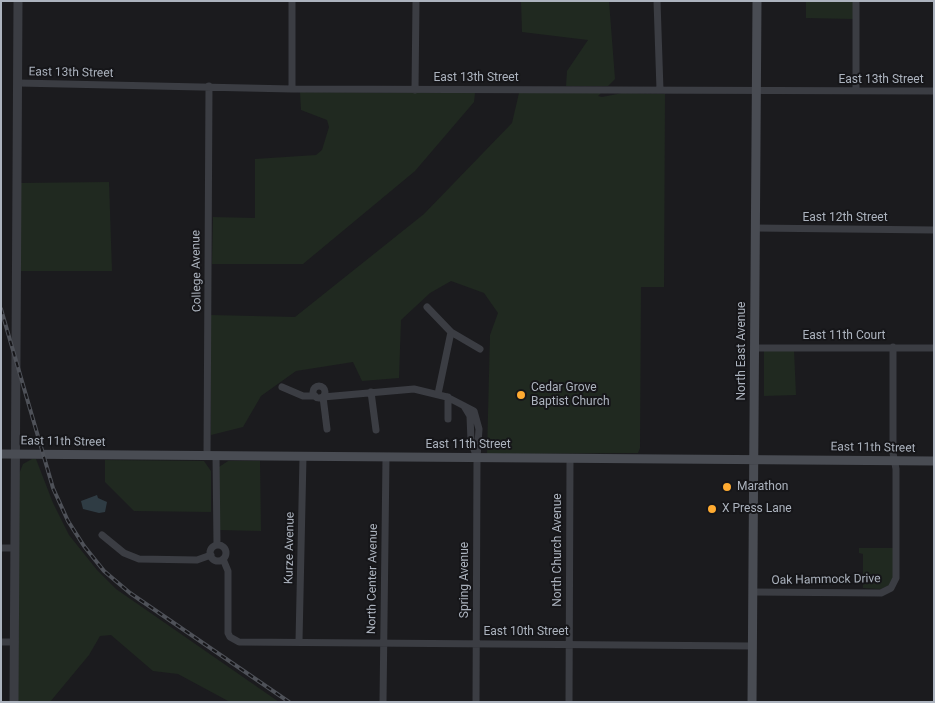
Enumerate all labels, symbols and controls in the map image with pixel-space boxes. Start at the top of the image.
street label: East 13th Street [28,65,114,81]
street label: East 13th Street [433,71,519,85]
street label: East 13th Street [838,73,924,87]
street label: East 12th Street [802,211,888,225]
street label: College Avenue [189,230,205,312]
street label: North East Avenue [735,302,749,400]
street label: East 11th Court [803,329,885,343]
place label: Cedar Grove Baptist Church [531,381,610,409]
marker: Cedar Grove Baptist Church [515,389,527,401]
street label: East 11th Street [20,434,106,450]
street label: East 11th Street [425,438,511,452]
street label: East 11th Street [830,440,916,456]
place label: Marathon [737,480,788,494]
marker: Marathon [721,481,733,493]
street label: North Church Avenue [551,493,565,607]
place label: X Press Lane [722,502,792,516]
marker: X Press Lane [706,503,718,515]
street label: Kurze Avenue [282,512,298,584]
street label: North Center Avenue [365,524,381,634]
street label: Spring Avenue [458,542,472,618]
street label: Oak Hammock Drive [771,572,881,588]
street label: East 10th Street [483,625,569,639]

